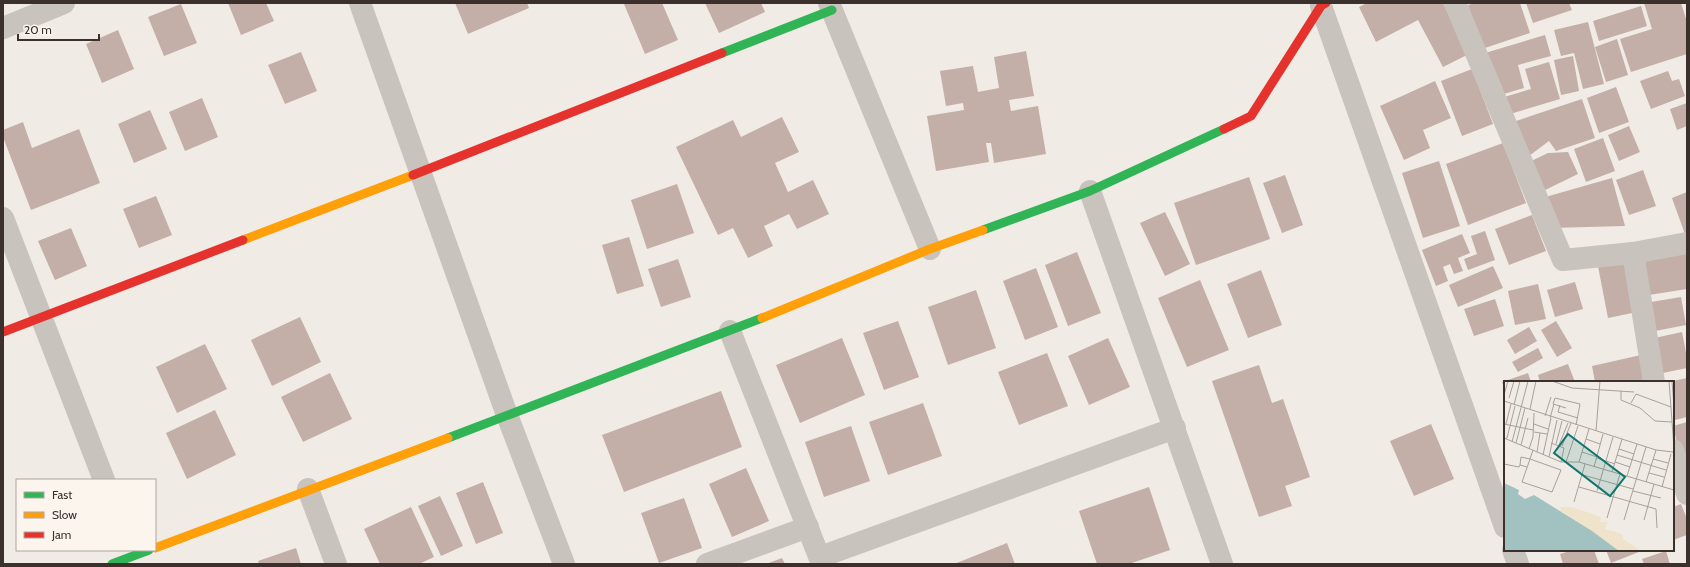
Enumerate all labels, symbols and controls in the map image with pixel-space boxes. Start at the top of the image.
scale bar [18,16,99,42]
text: 20 m [24,22,52,37]
inset map [1504,381,1674,551]
legend [16,479,156,551]
text: Fast [52,487,72,502]
text: Slow [52,507,77,522]
text: Jam [51,527,71,542]

